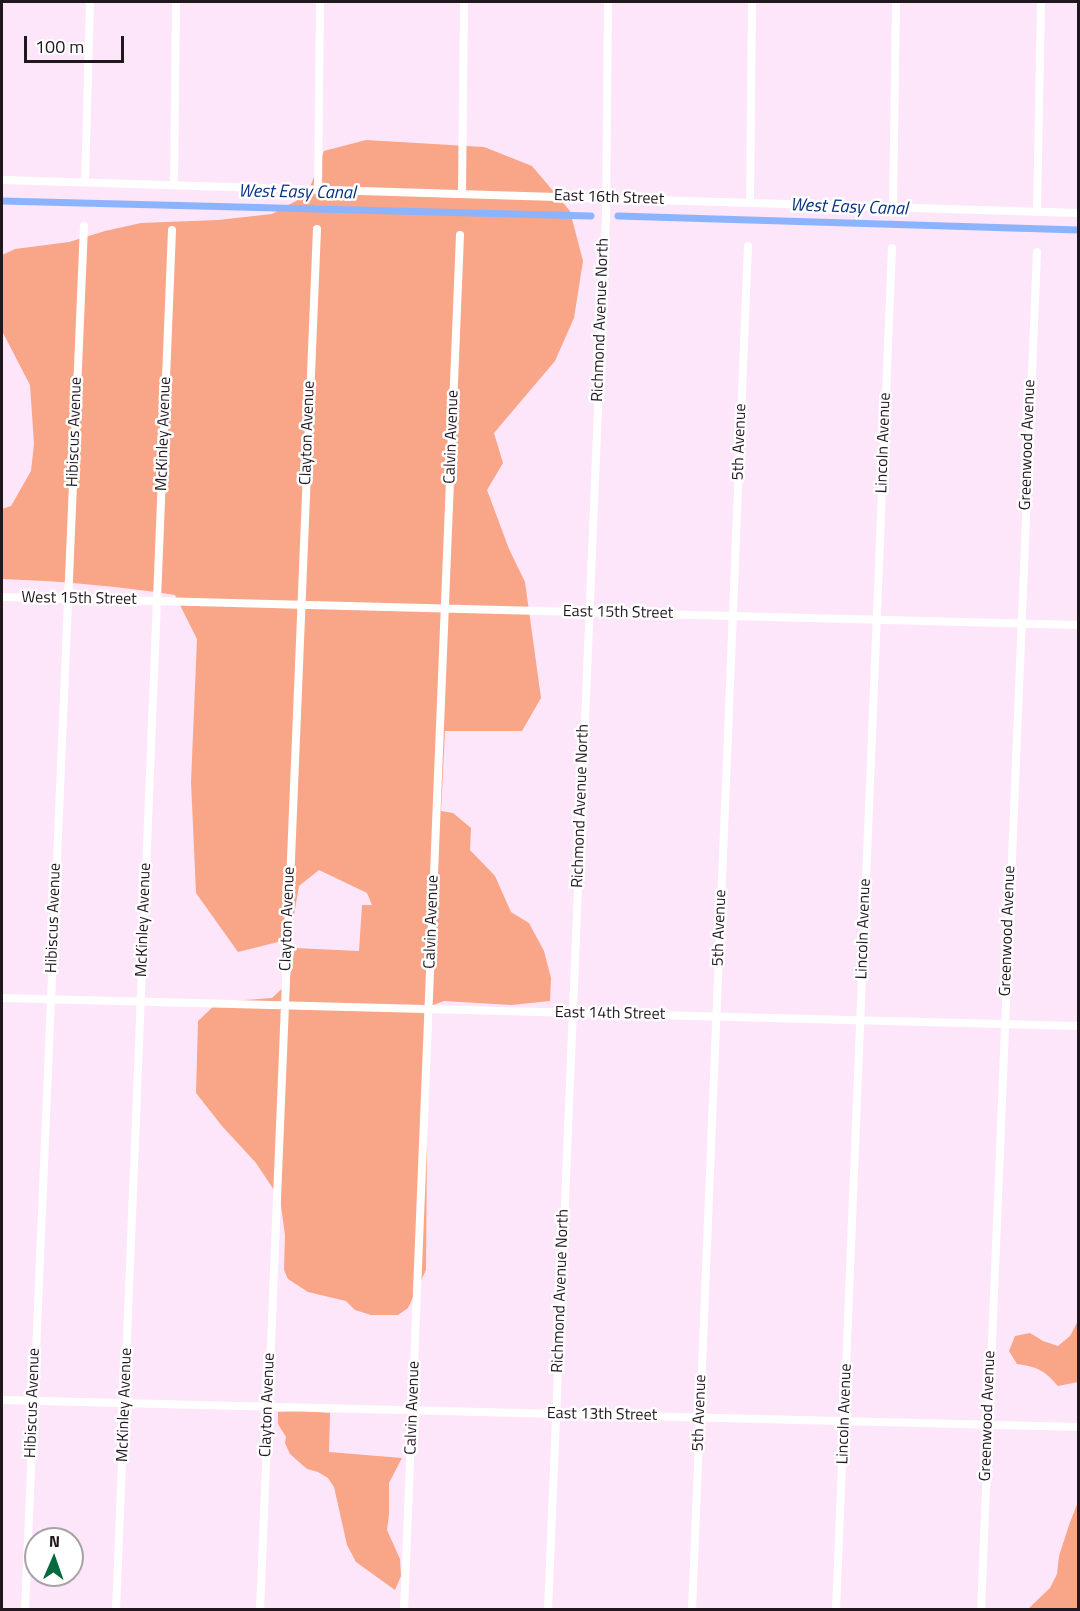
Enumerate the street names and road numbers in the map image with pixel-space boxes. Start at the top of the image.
street label: East 16th Street [554,186,664,210]
street label: Richmond Avenue North [589,238,613,402]
street label: McKinley Avenue [152,376,176,492]
street label: Hibiscus Avenue [63,377,87,487]
street label: Greenwood Avenue [1016,379,1040,511]
street label: Clayton Avenue [297,381,319,485]
street label: Calvin Avenue [441,390,463,484]
street label: Lincoln Avenue [873,392,895,494]
street label: 5th Avenue [729,403,751,481]
street label: West 15th Street [21,588,137,610]
street label: East 15th Street [563,602,673,624]
street label: Richmond Avenue North [569,724,593,888]
street label: McKinley Avenue [132,862,156,978]
street label: Hibiscus Avenue [42,863,66,973]
street label: Greenwood Avenue [996,865,1020,997]
street label: Clayton Avenue [277,867,299,971]
street label: Calvin Avenue [421,875,443,969]
street label: Lincoln Avenue [853,878,875,980]
street label: 5th Avenue [709,889,731,967]
street label: East 14th Street [555,1003,665,1025]
street label: Richmond Avenue North [549,1209,573,1373]
street label: McKinley Avenue [113,1347,137,1463]
street label: Hibiscus Avenue [21,1348,45,1458]
street label: Greenwood Avenue [976,1350,1000,1482]
street label: Clayton Avenue [257,1353,279,1457]
street label: Calvin Avenue [402,1361,424,1455]
street label: Lincoln Avenue [834,1363,856,1465]
street label: 5th Avenue [689,1374,711,1452]
street label: East 13th Street [547,1404,657,1426]

